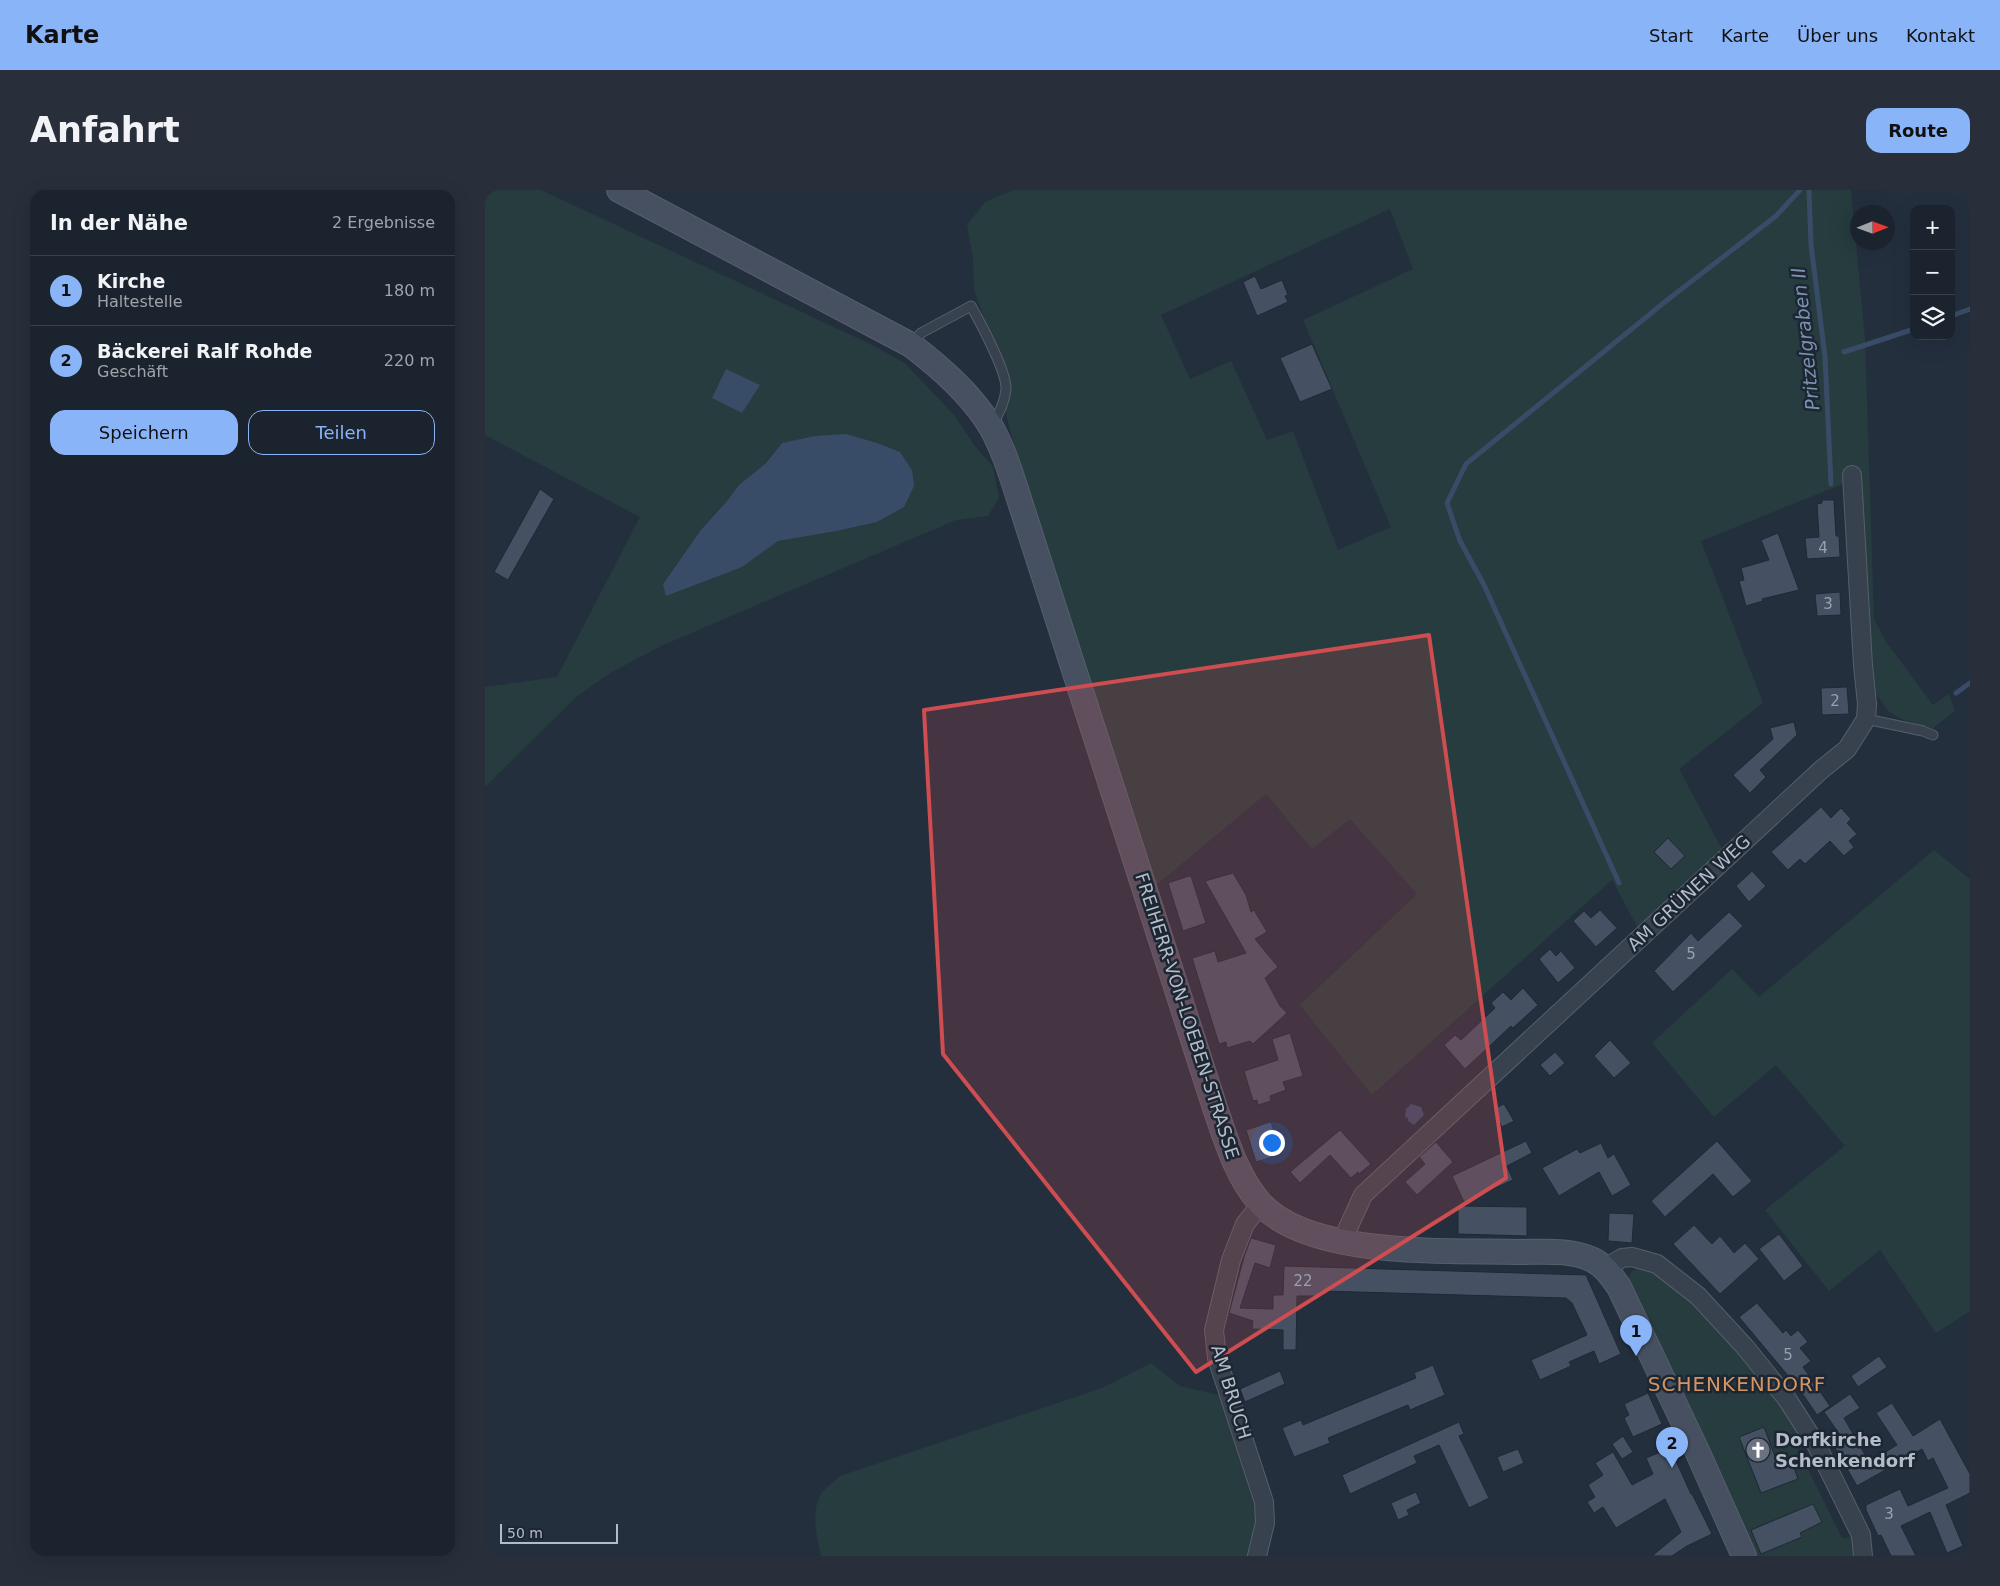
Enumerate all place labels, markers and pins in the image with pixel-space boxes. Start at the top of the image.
pin: 1 [1620,1315,1652,1356]
pin: 2 [1656,1427,1688,1468]
place label: Dorfkirche Schenkendorf [1775,1429,1915,1471]
church icon: Dorfkirche Schenkendorf [1745,1437,1771,1463]

